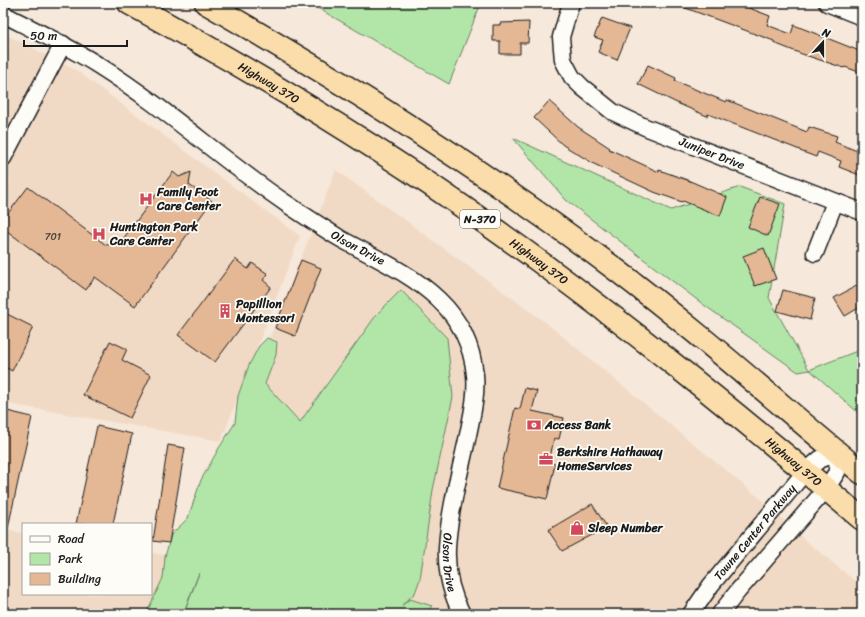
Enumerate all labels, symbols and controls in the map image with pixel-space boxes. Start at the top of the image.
scale bar [24,22,127,48]
north arrow [803,22,843,62]
text: N [819,23,834,44]
text: 50 m [30,25,57,47]
street label: Highway 370 [234,56,304,110]
street label: Juniper Drive [675,130,748,176]
place label: Family Foot Care Center [156,181,221,217]
hospital icon: Family Foot Care Center [138,191,154,207]
road number: N-370 [460,210,500,228]
place label: Huntington Park Care Center [109,216,199,252]
street label: Olson Drive [326,224,389,272]
hospital icon: Huntington Park Care Center [91,226,107,242]
house number: 701 [45,228,61,246]
street label: Highway 370 [505,232,574,291]
place label: Papillion Montessori [235,293,295,329]
building icon: Papillion Montessori [217,303,233,319]
place label: Access Bank [544,414,612,436]
bank icon: Access Bank [526,417,542,433]
street label: Highway 370 [760,431,827,492]
place label: Berkshire Hathaway HomeServices [556,441,663,477]
office icon: Berkshire Hathaway HomeServices [538,451,554,467]
street label: Towne Center Parkway [708,478,802,585]
place label: Sleep Number [587,517,664,539]
shop icon: Sleep Number [569,520,585,536]
legend [22,523,152,595]
text: Road [58,528,85,550]
street label: Olson Drive [436,532,463,595]
text: Park [58,548,83,570]
text: Building [58,568,101,590]

